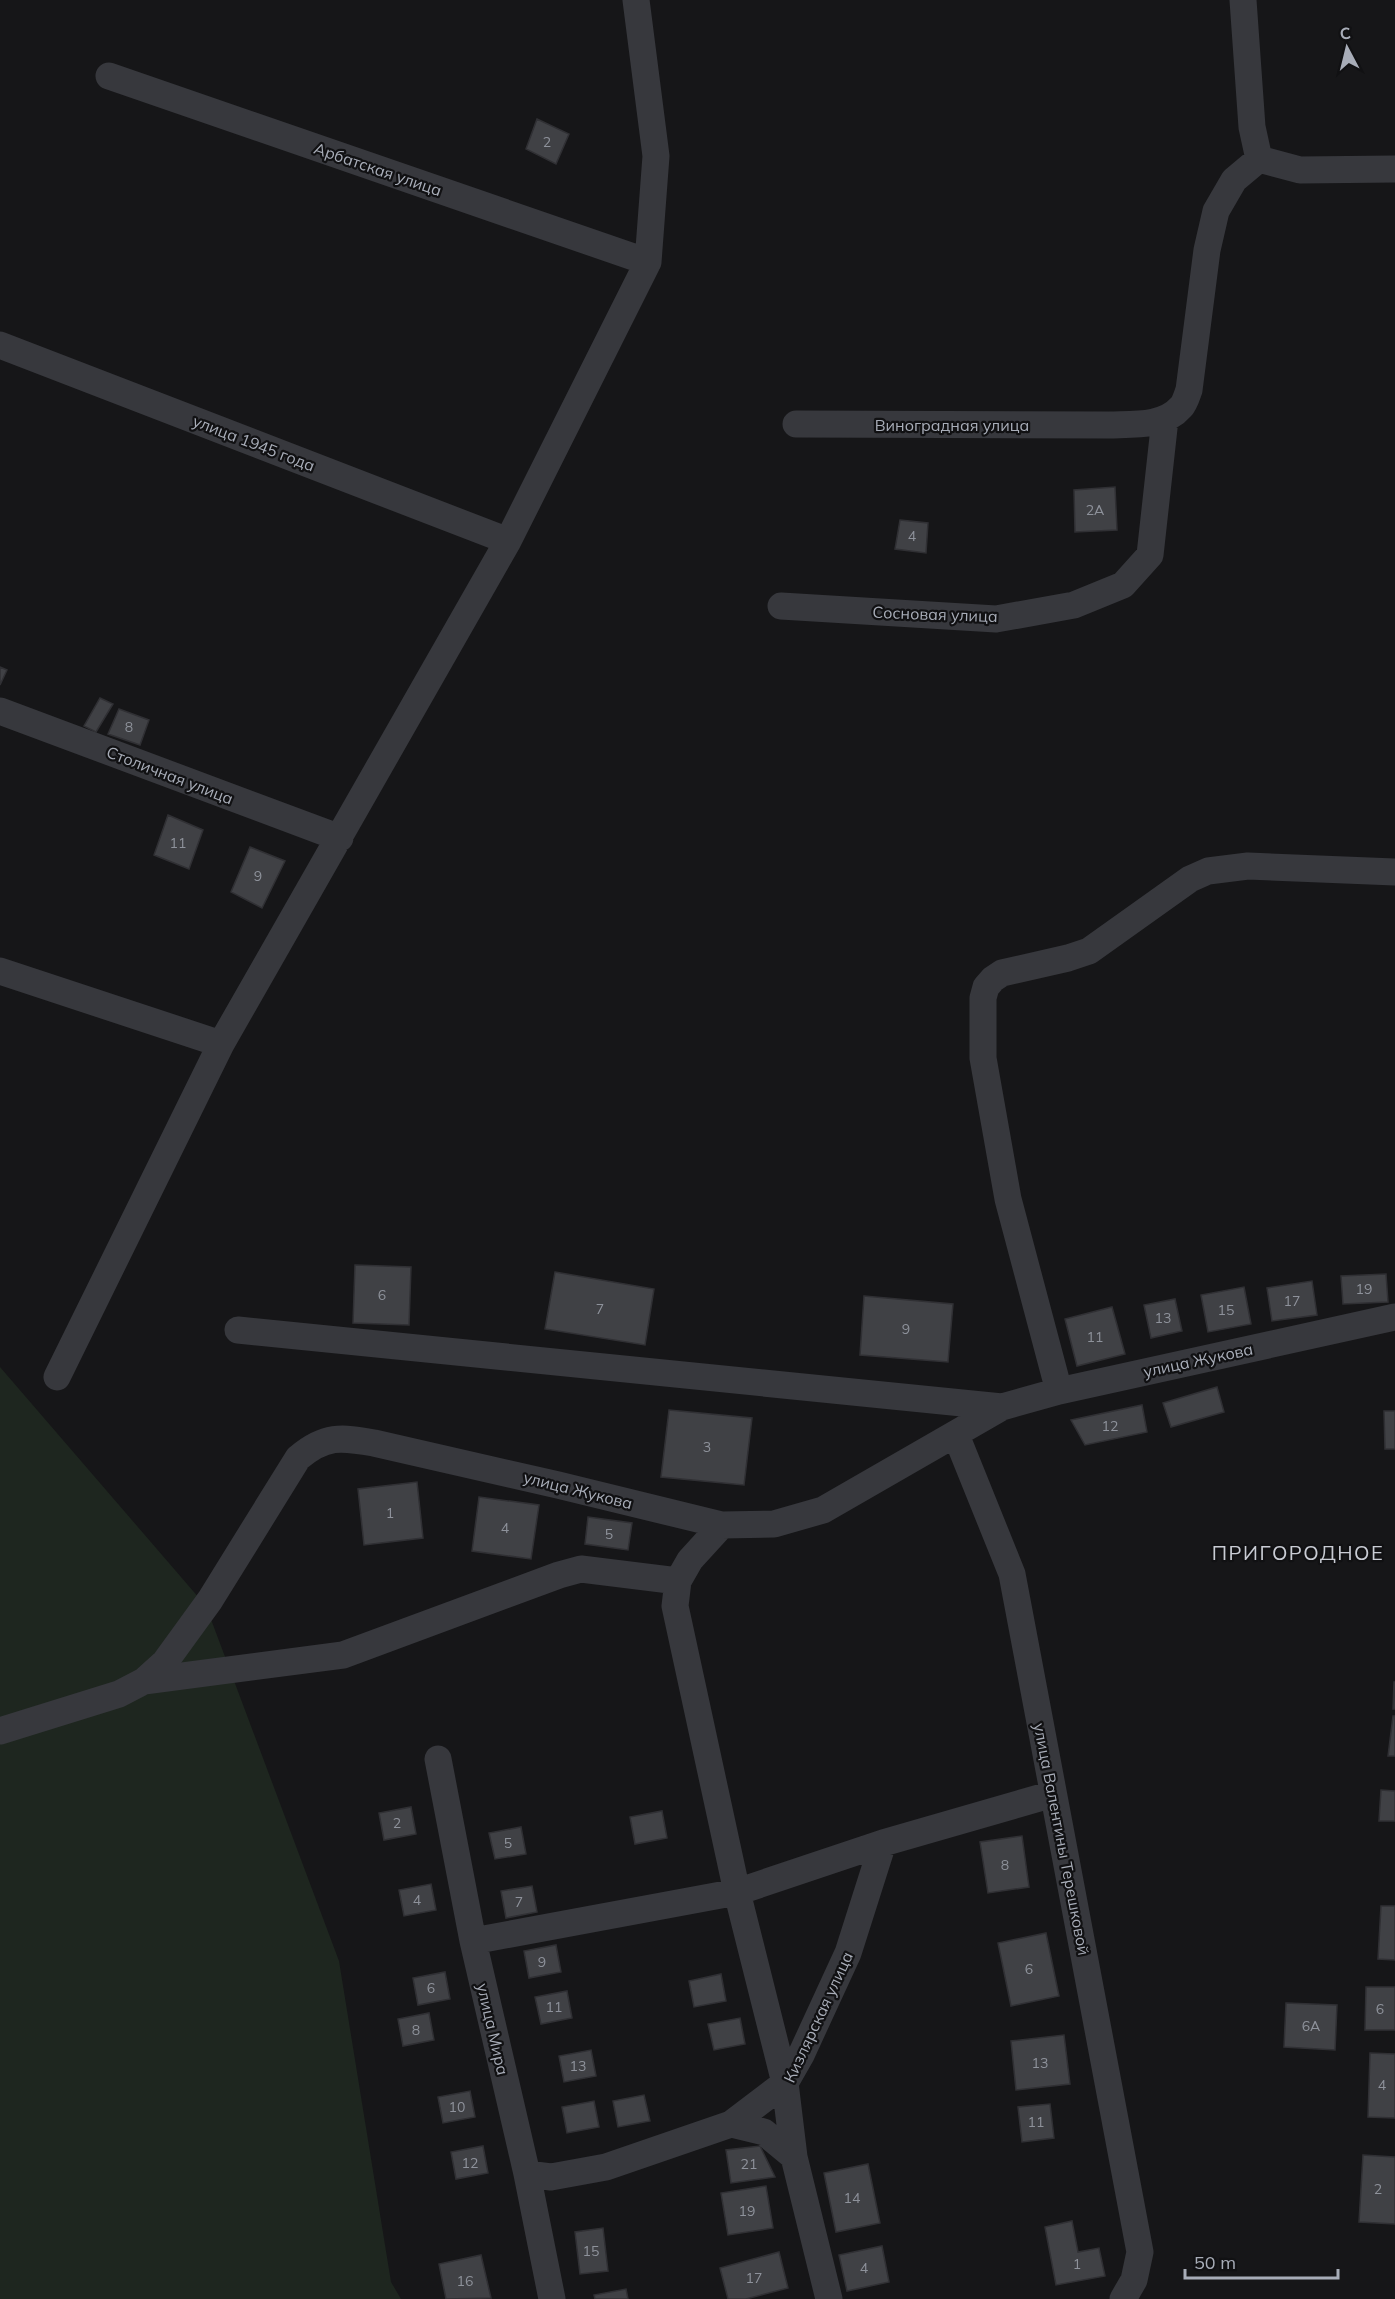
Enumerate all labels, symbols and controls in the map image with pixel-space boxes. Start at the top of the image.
north arrow [1317,18,1377,78]
text: С [1339,23,1352,44]
house number: 2 [543,133,551,151]
street label: Арбатская улица [311,138,445,200]
street label: улица 1945 года [190,410,318,476]
street label: Виноградная улица [875,415,1029,435]
house number: 2А [1086,501,1105,519]
house number: 4 [908,527,917,545]
street label: Сосновая улица [872,602,998,626]
house number: 8 [125,718,133,736]
street label: Столичная улица [104,742,236,808]
house number: 11 [170,834,186,852]
house number: 9 [254,867,262,885]
house number: 19 [1356,1280,1372,1298]
house number: 6 [378,1286,386,1304]
house number: 17 [1284,1292,1300,1310]
house number: 7 [596,1300,604,1318]
house number: 15 [1218,1301,1234,1319]
house number: 13 [1155,1309,1171,1327]
house number: 9 [902,1320,910,1338]
house number: 11 [1087,1328,1103,1346]
street label: улица Жукова [1141,1339,1255,1381]
house number: 12 [1102,1417,1118,1435]
house number: 3 [703,1438,711,1456]
street label: улица Жукова [521,1467,635,1513]
house number: 1 [386,1504,394,1522]
house number: 4 [501,1519,510,1537]
house number: 5 [605,1525,613,1543]
district label: ПРИГОРОДНОЕ [1212,1540,1384,1565]
street label: улица Валентины Терешковой [1030,1721,1094,1957]
house number: 2 [393,1814,401,1832]
house number: 5 [504,1834,512,1852]
house number: 8 [1001,1856,1009,1874]
house number: 4 [413,1891,422,1909]
house number: 7 [515,1893,523,1911]
street label: Кизлярская улица [779,1948,857,2086]
house number: 9 [538,1953,546,1971]
house number: 6 [1025,1960,1033,1978]
house number: 6 [427,1979,435,1997]
street label: улица Мира [473,1981,513,2077]
house number: 11 [546,1998,562,2016]
house number: 6 [1376,2000,1384,2018]
house number: 6А [1302,2017,1321,2035]
house number: 8 [412,2021,420,2039]
house number: 13 [1032,2054,1048,2072]
house number: 13 [570,2057,586,2075]
house number: 4 [1378,2076,1387,2094]
house number: 10 [449,2098,465,2116]
house number: 11 [1028,2113,1044,2131]
house number: 12 [462,2154,478,2172]
house number: 21 [741,2155,757,2173]
house number: 2 [1374,2180,1382,2198]
house number: 14 [844,2189,861,2207]
house number: 19 [739,2202,755,2220]
house number: 15 [583,2242,599,2260]
scale bar [1185,2242,1338,2280]
text: 50 m [1194,2251,1236,2274]
house number: 1 [1073,2255,1081,2273]
house number: 4 [860,2259,869,2277]
house number: 17 [746,2269,762,2287]
house number: 16 [457,2272,473,2290]

